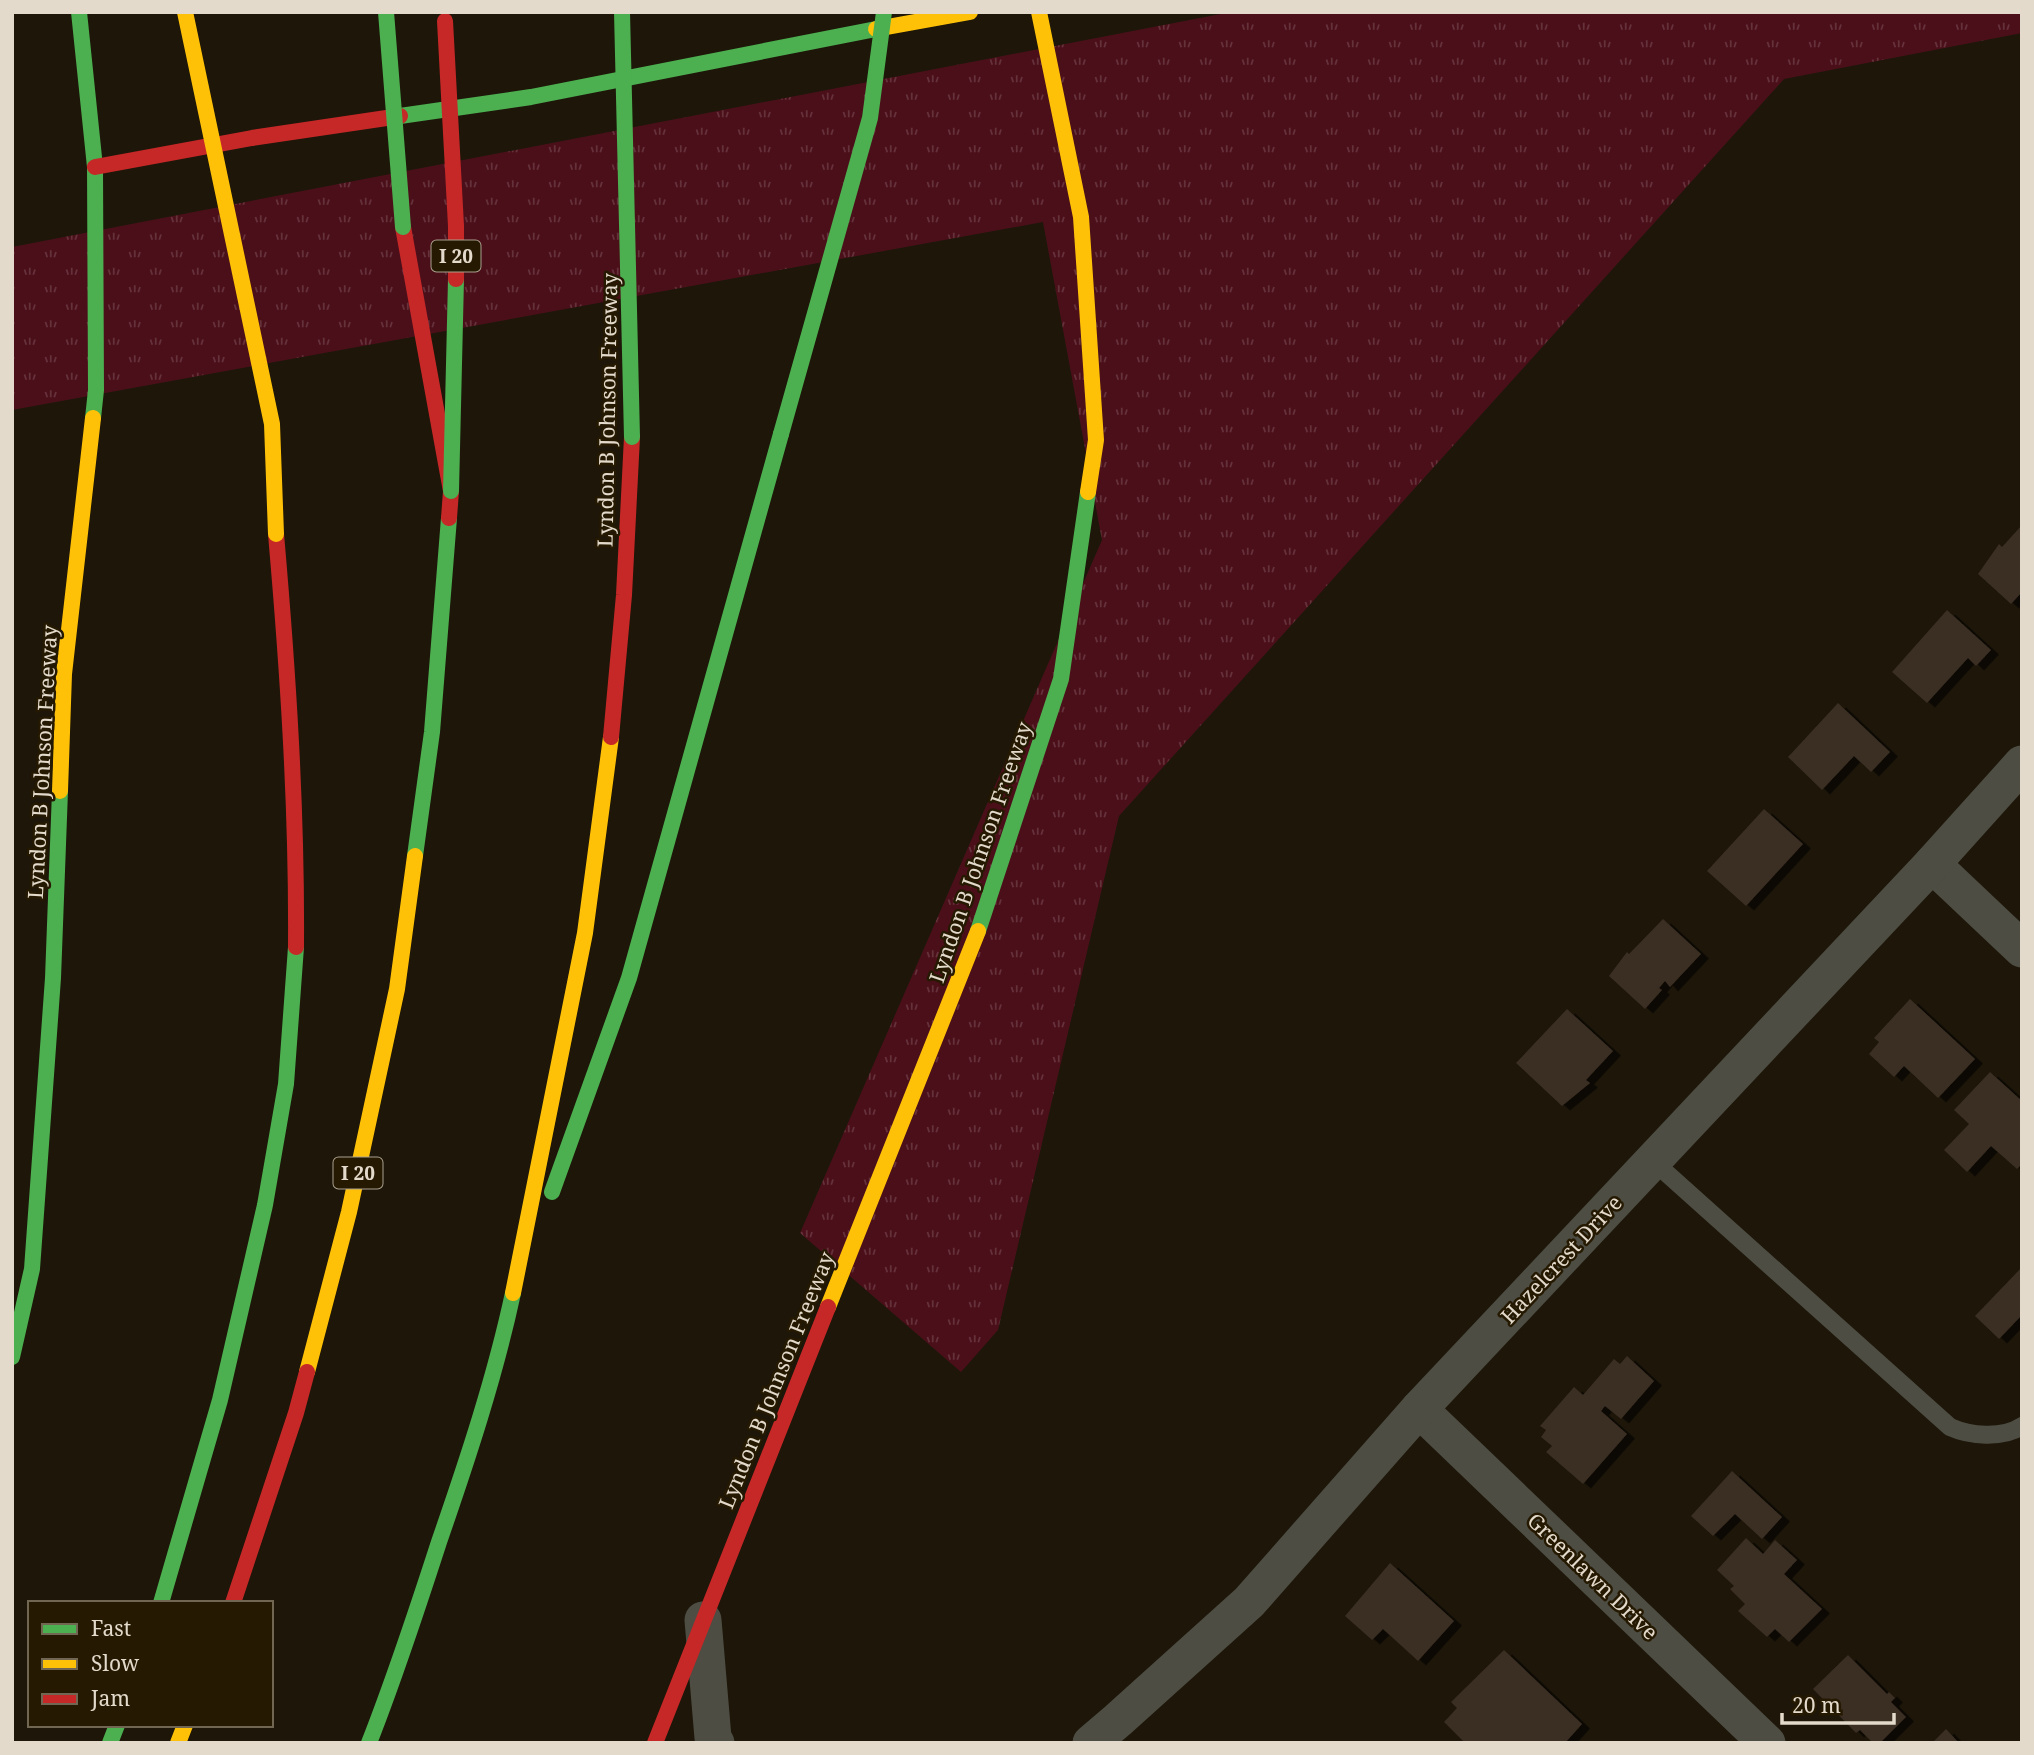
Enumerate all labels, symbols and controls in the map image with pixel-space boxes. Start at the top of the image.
road number: I 20 [432,240,480,272]
street label: Lyndon B Johnson Freeway [591,273,623,547]
street label: Lyndon B Johnson Freeway [21,624,63,900]
street label: Lyndon B Johnson Freeway [922,718,1038,986]
road number: I 20 [334,1158,382,1189]
street label: Hazelcrest Drive [1494,1189,1628,1329]
street label: Lyndon B Johnson Freeway [712,1247,840,1512]
street label: Greenlawn Drive [1522,1506,1664,1646]
legend [28,1601,273,1727]
text: Fast [91,1614,131,1642]
text: Slow [91,1649,140,1677]
scale bar [1782,1682,1894,1726]
text: Jam [90,1684,130,1712]
text: 20 m [1792,1691,1841,1719]

